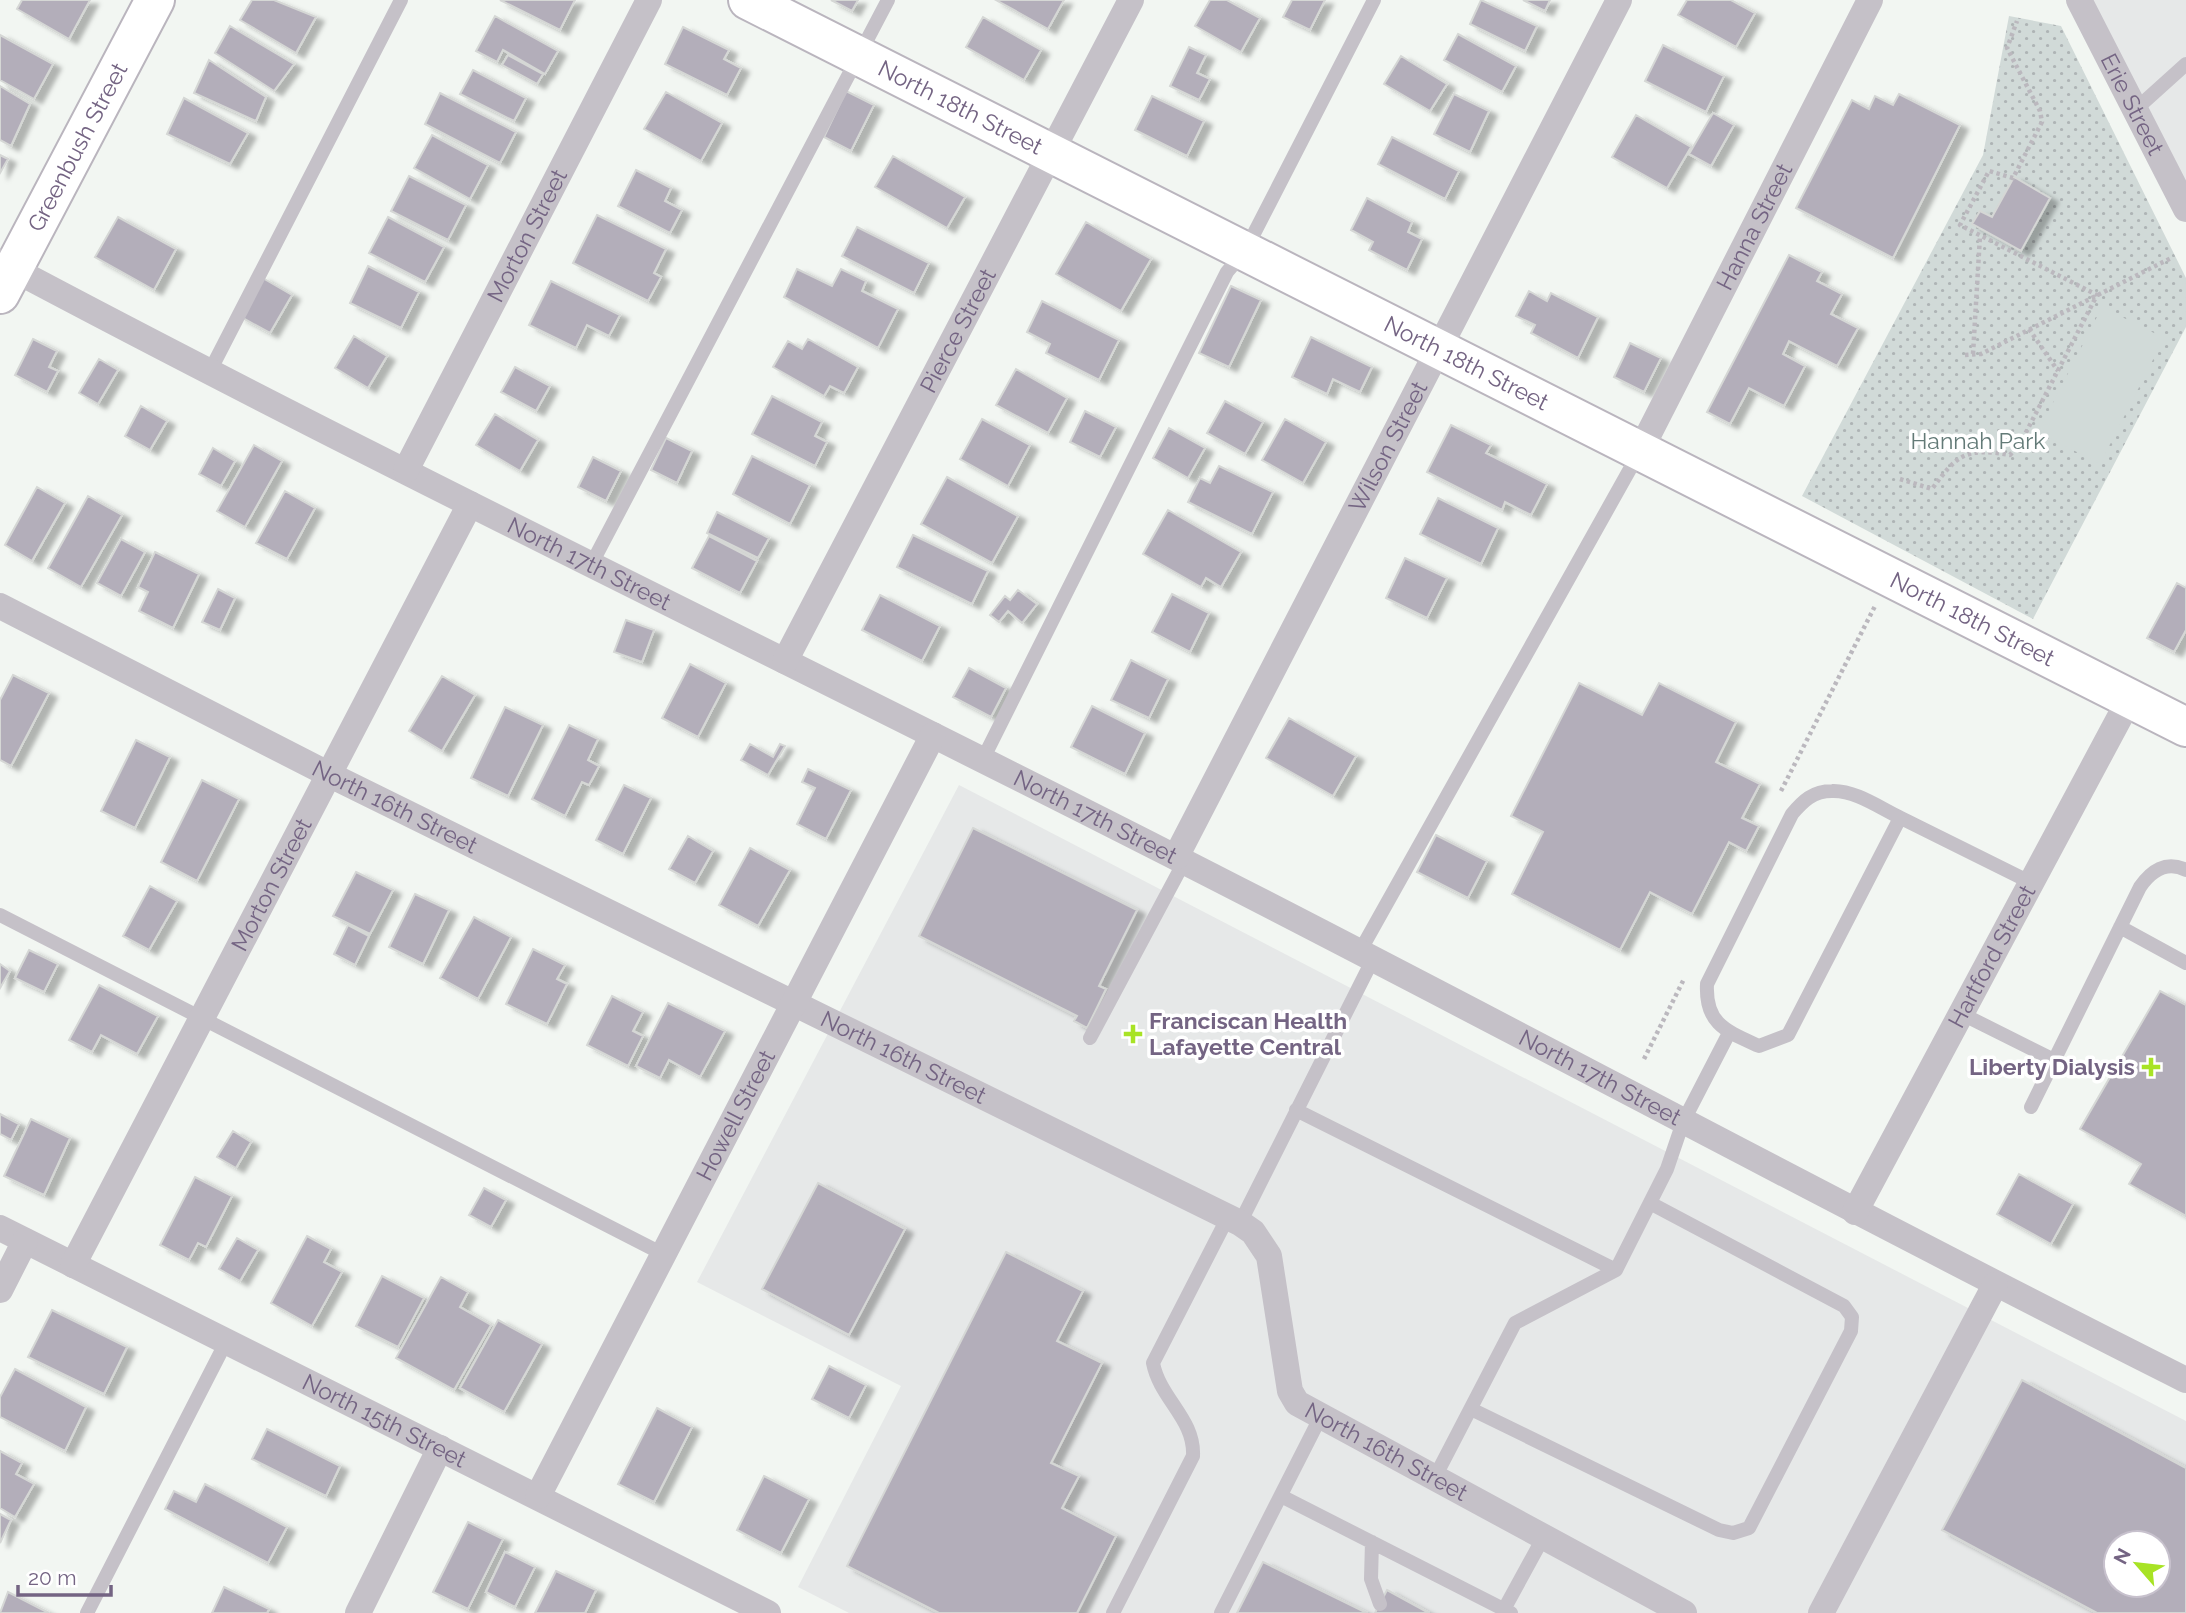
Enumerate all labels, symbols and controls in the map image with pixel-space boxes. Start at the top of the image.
street label: Erie Street [2096,49,2170,159]
street label: North 18th Street [874,54,1048,160]
street label: Greenbush Street [21,58,133,236]
street label: Hanna Street [1710,158,1798,294]
street label: Morton Street [481,164,572,306]
street label: Pierce Street [914,263,1001,397]
street label: North 18th Street [1380,310,1554,416]
street label: Wilson Street [1343,376,1433,516]
park label: Hannah Park [1911,427,2046,454]
street label: North 17th Street [503,511,676,615]
street label: North 18th Street [1886,566,2060,672]
street label: North 16th Street [308,754,482,859]
street label: North 17th Street [1010,764,1182,869]
street label: Morton Street [225,813,317,955]
street label: Hartford Street [1942,880,2041,1032]
street label: North 16th Street [817,1005,991,1109]
place label: Franciscan Health Lafayette Central [1149,1007,1347,1060]
street label: North 17th Street [1515,1023,1686,1131]
marker: Franciscan Health Lafayette Central [1123,1024,1143,1044]
street label: Howell Street [690,1045,780,1185]
place label: Liberty Dialysis [1969,1053,2135,1080]
marker: Liberty Dialysis [2141,1057,2161,1077]
street label: North 15th Street [298,1368,471,1473]
street label: North 16th Street [1301,1396,1473,1506]
north arrow [2102,1529,2172,1599]
text: N [2109,1544,2135,1568]
scale bar [18,1554,110,1598]
text: 20 m [28,1565,76,1590]

